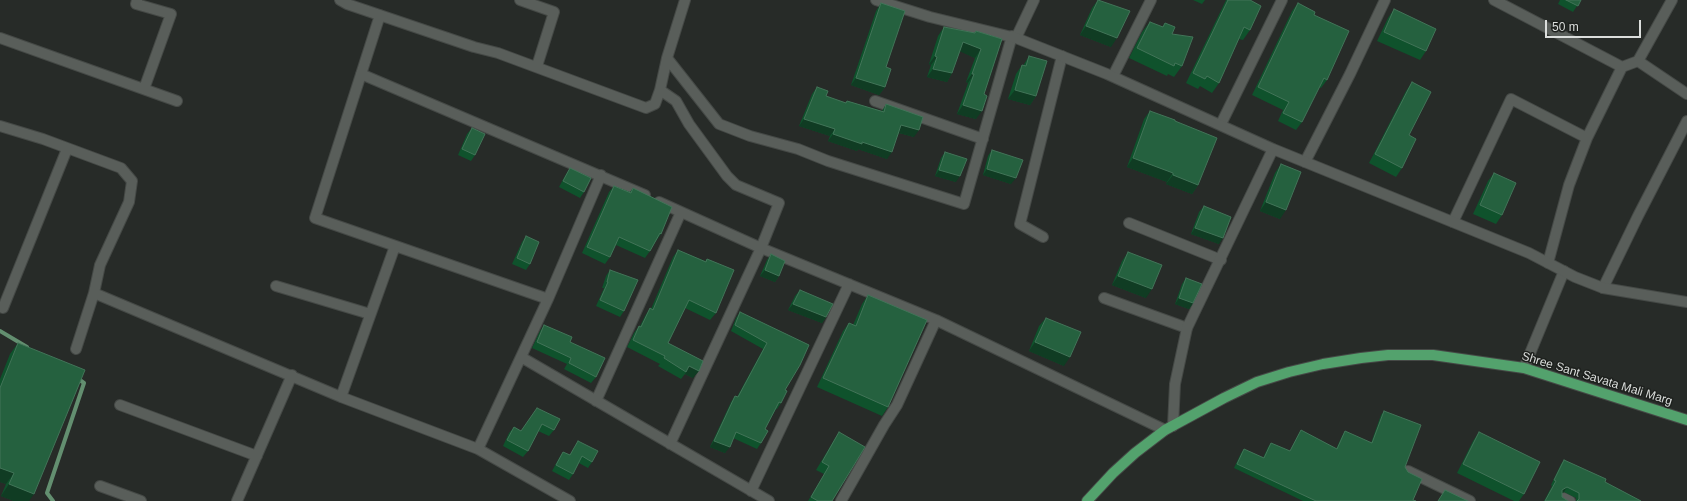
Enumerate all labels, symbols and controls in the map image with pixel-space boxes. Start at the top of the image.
scale bar [1547,12,1643,38]
text: 50 m [1552,20,1579,34]
street label: Shree Sant Savata Mali Marg [1520,349,1674,409]

